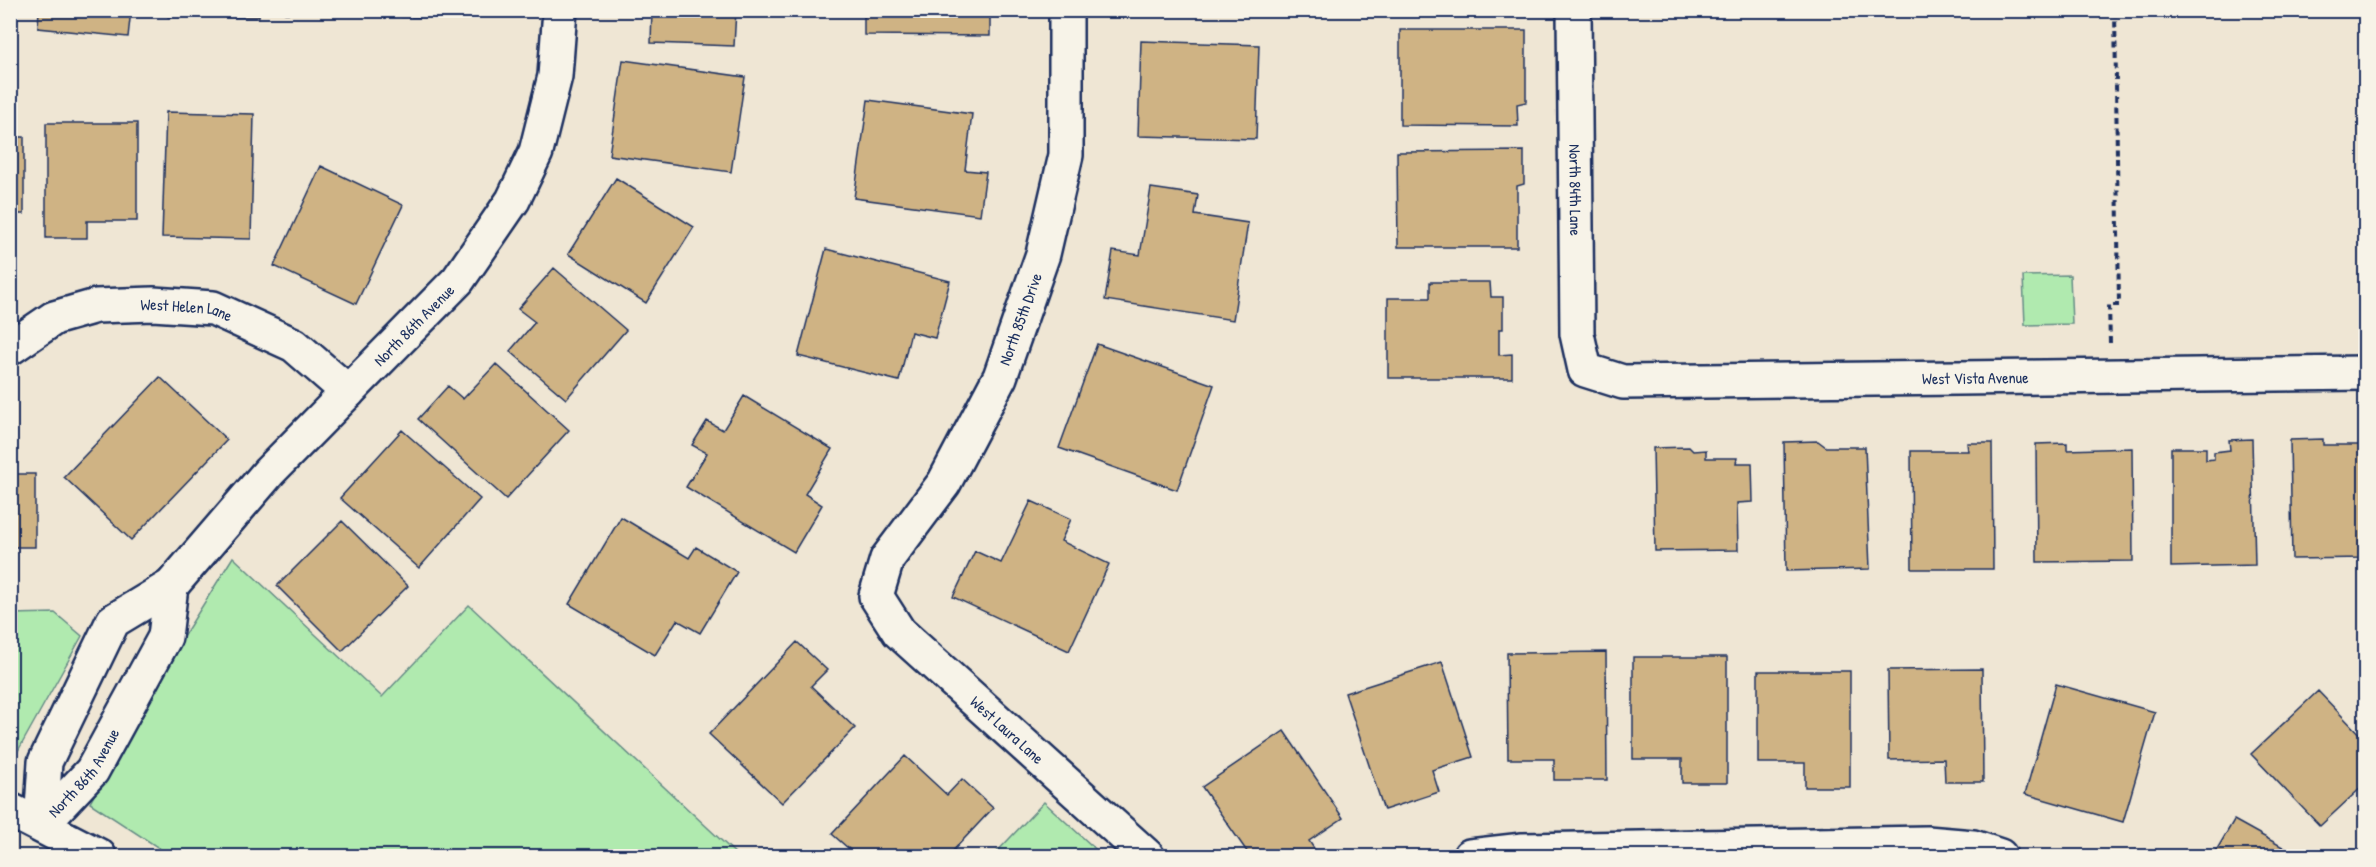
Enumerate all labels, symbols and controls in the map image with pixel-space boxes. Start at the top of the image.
street label: North 84th Lane [1564,144,1587,237]
street label: North 85th Drive [993,269,1047,368]
street label: North 86th Avenue [368,279,459,371]
street label: West Helen Lane [140,293,237,327]
street label: West Vista Avenue [1922,366,2029,389]
street label: West Laura Lane [966,691,1049,769]
street label: North 86th Avenue [43,724,125,822]

